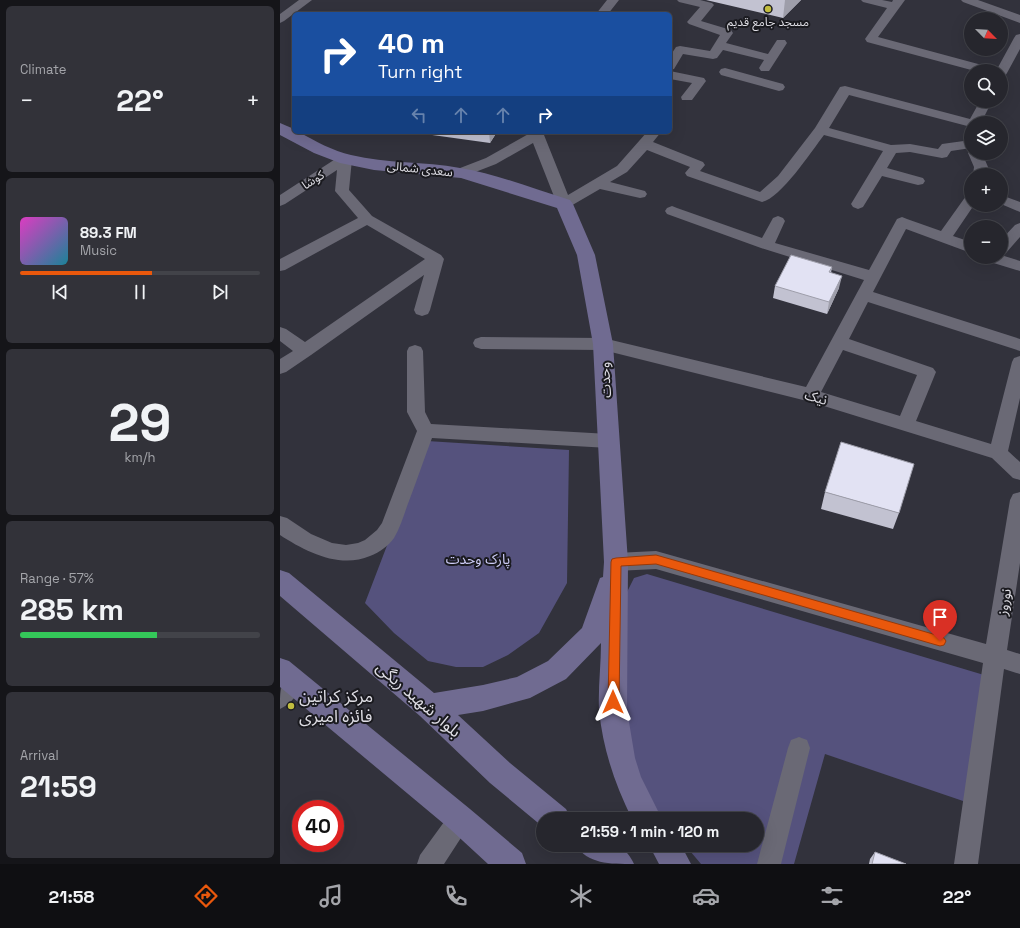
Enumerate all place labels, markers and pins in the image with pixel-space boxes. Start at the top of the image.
marker: مسجد جامع قدیم [763,4,773,14]
place label: مسجد جامع قدیم [727,14,809,31]
pin [923,600,957,641]
place label: مرکز کراتین فائزه امیری [299,685,373,727]
marker: مرکز کراتین فائزه امیری [286,701,296,711]

